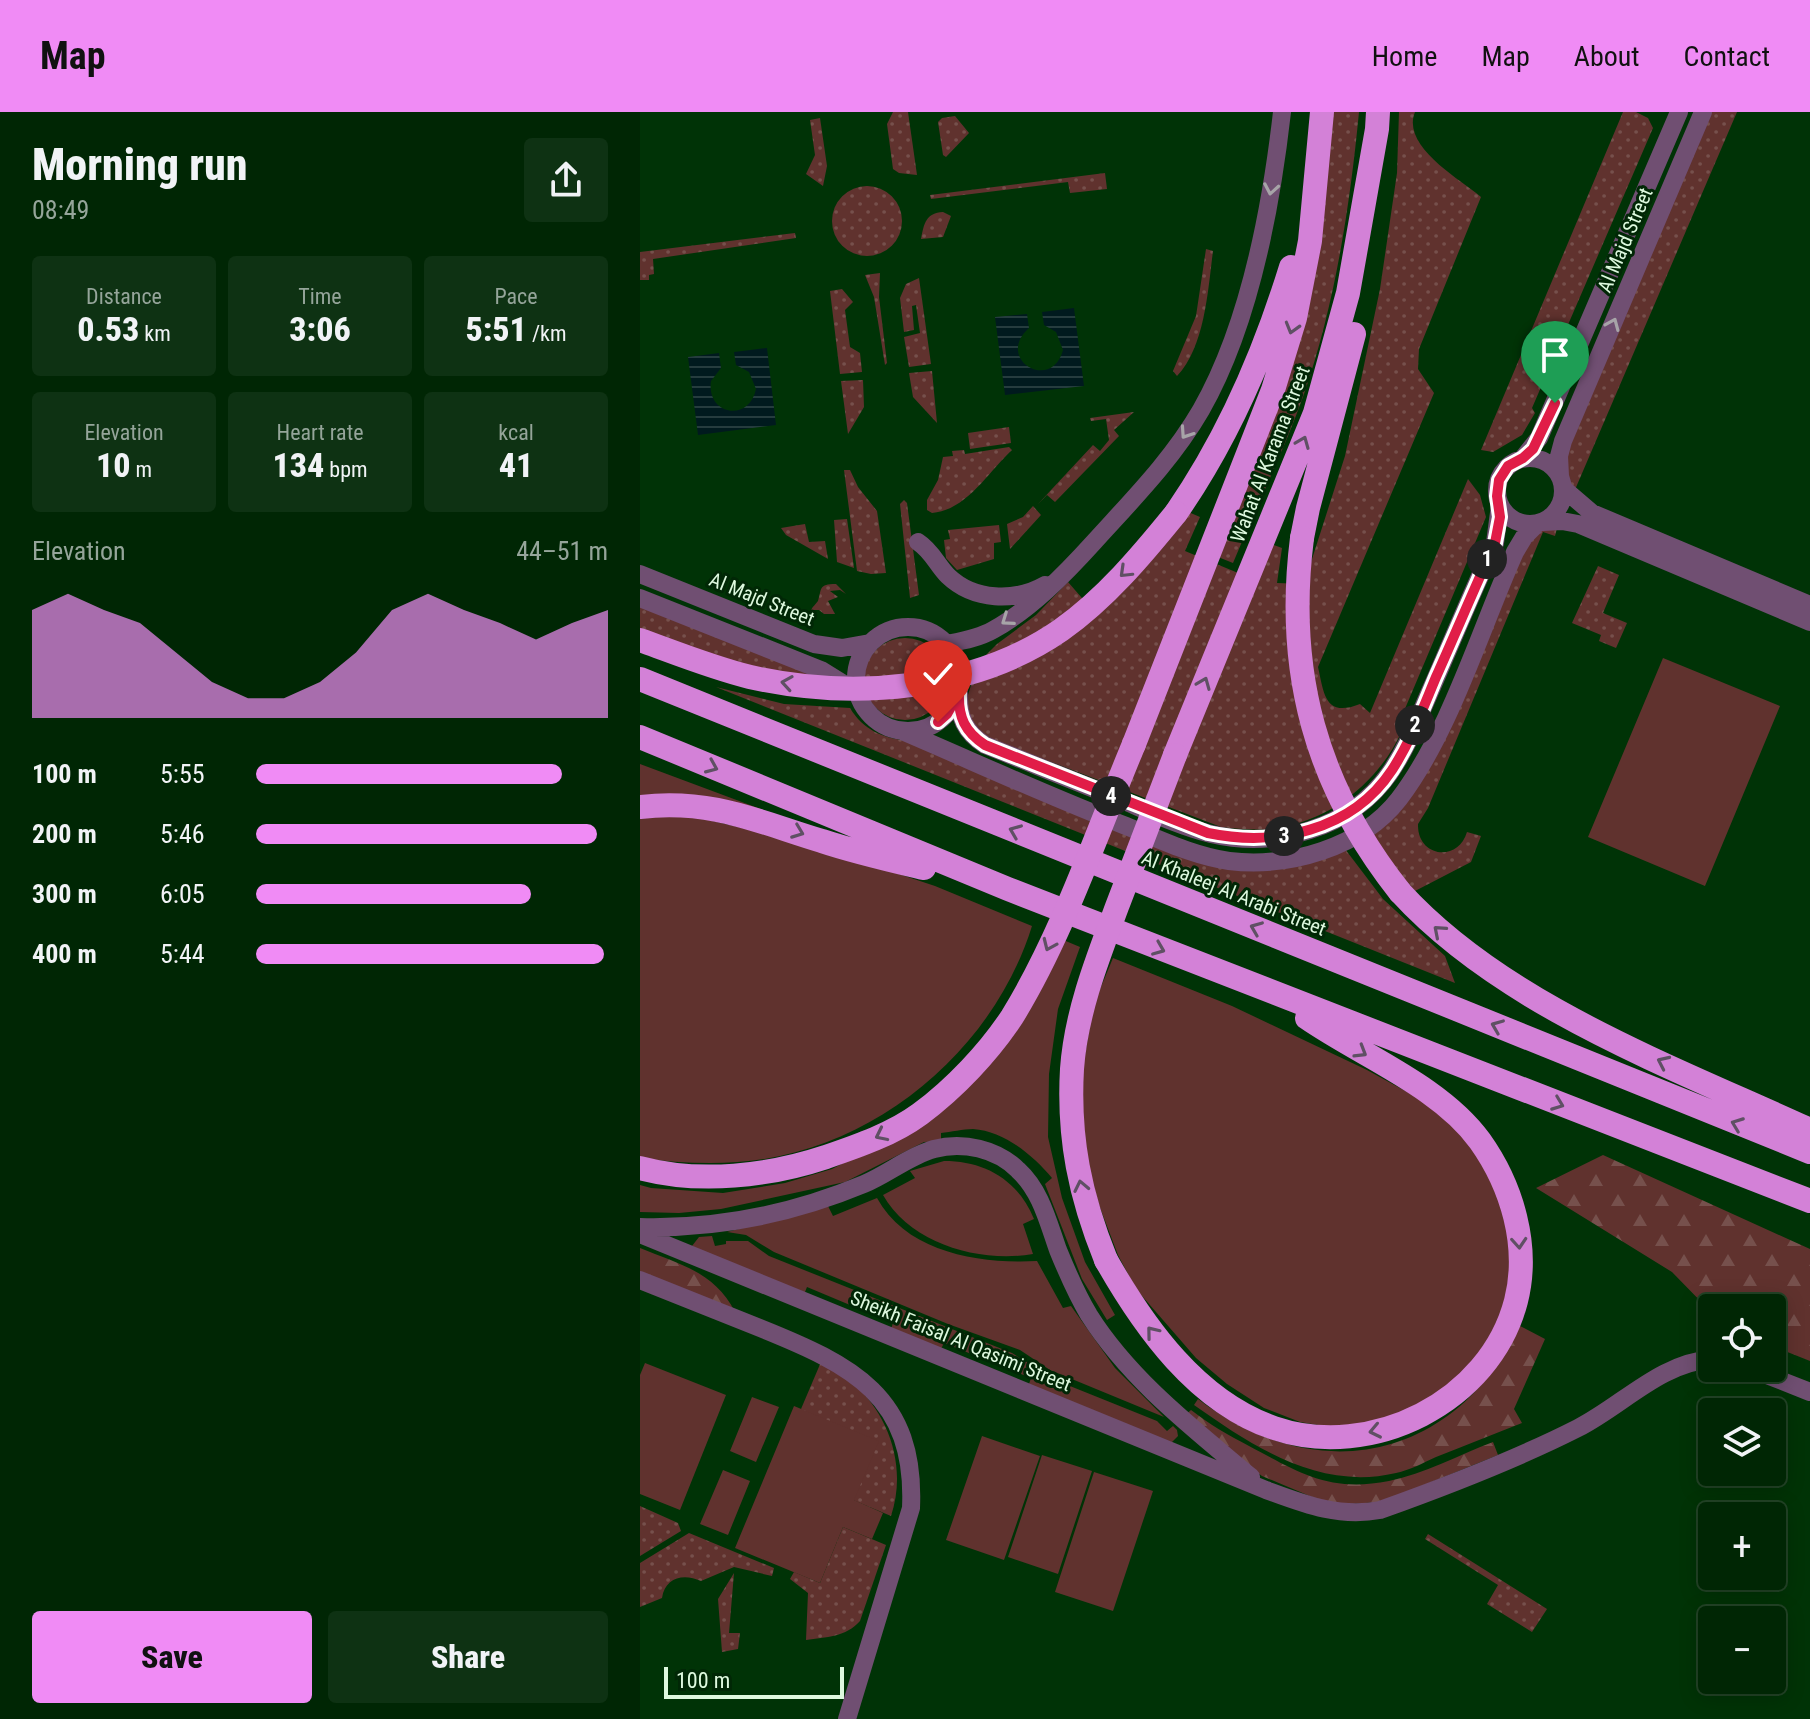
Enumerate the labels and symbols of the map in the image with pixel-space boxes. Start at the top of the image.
one-way arrow [1263,182,1280,196]
street label: Al Majd Street [1592,184,1658,296]
one-way arrow [1603,318,1619,332]
one-way arrow [1284,320,1301,334]
pin [1521,321,1589,403]
street label: Wahat Al Karama Street [1225,362,1315,546]
one-way arrow [1180,424,1195,439]
one-way arrow [1293,436,1310,450]
pin: 1 [1467,539,1507,579]
one-way arrow [1120,563,1134,577]
street label: Al Majd Street [706,567,818,631]
one-way arrow [1002,610,1016,625]
pin [904,640,972,722]
one-way arrow [780,675,793,692]
one-way arrow [1194,677,1211,691]
pin: 2 [1395,705,1435,745]
one-way arrow [704,757,718,773]
pin: 4 [1091,776,1131,816]
pin: 3 [1264,816,1304,856]
one-way arrow [790,822,804,839]
one-way arrow [1009,824,1023,841]
street label: Al Khaleej Al Arabi Street [1138,845,1330,941]
one-way arrow [1250,921,1264,937]
one-way arrow [1434,926,1449,941]
one-way arrow [1043,937,1059,951]
one-way arrow [1151,939,1165,956]
one-way arrow [1491,1019,1505,1035]
one-way arrow [1352,1042,1367,1058]
one-way arrow [1657,1056,1671,1072]
one-way arrow [1550,1094,1564,1111]
one-way arrow [1731,1117,1745,1134]
one-way arrow [874,1125,889,1141]
one-way arrow [1073,1180,1090,1193]
one-way arrow [1510,1237,1527,1250]
street label: Sheikh Faisal Al Qasimi Street [847,1286,1075,1396]
one-way arrow [1148,1326,1162,1341]
one-way arrow [1369,1422,1382,1439]
scale bar [664,1663,844,1699]

